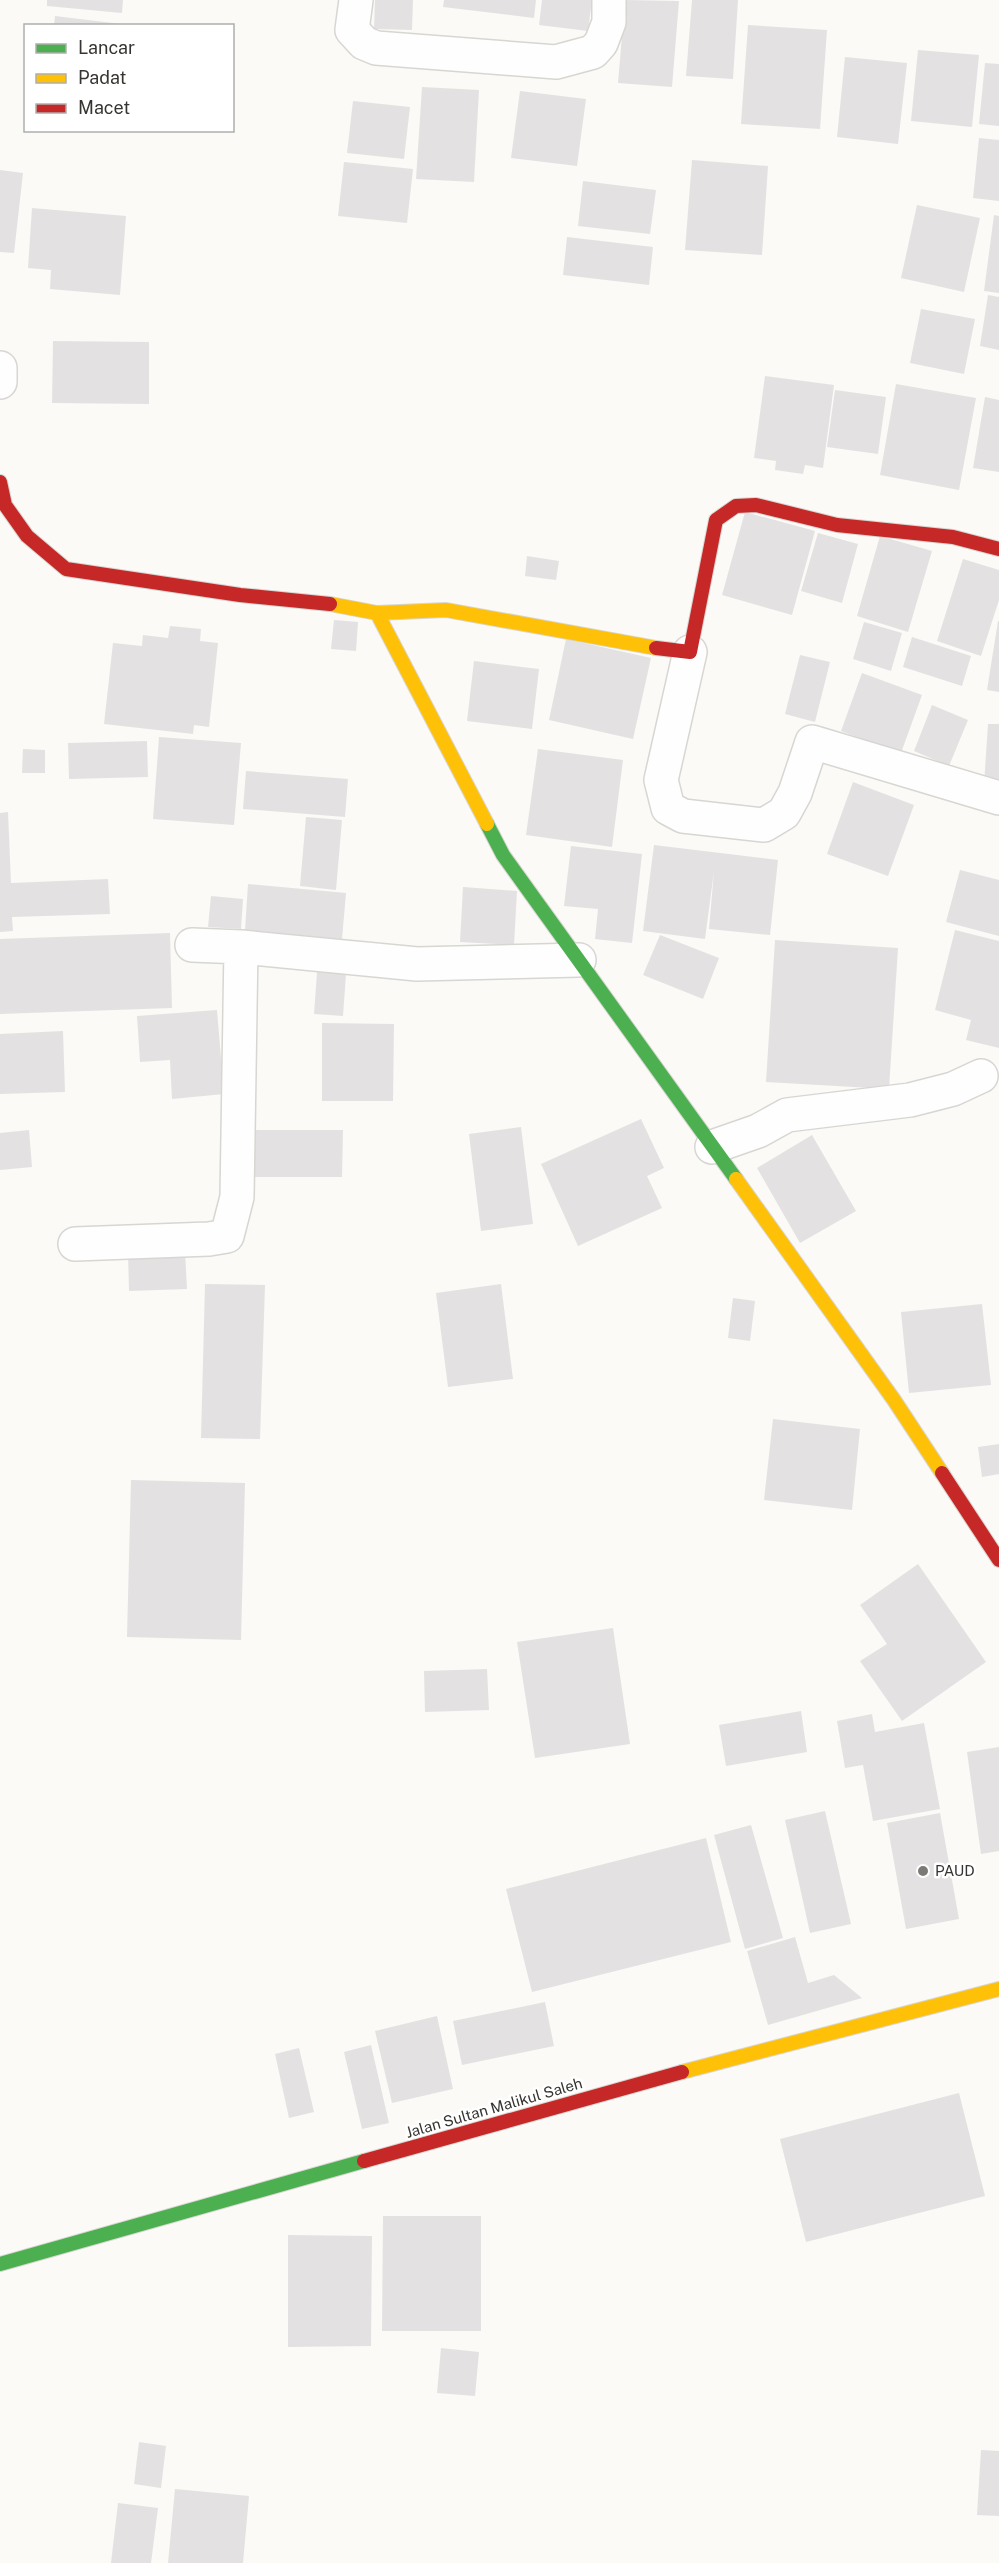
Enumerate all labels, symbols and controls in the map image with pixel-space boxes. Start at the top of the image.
legend [24,24,234,132]
text: Lancar [78,37,135,58]
text: Padat [78,67,127,88]
text: Macet [78,97,130,118]
place label: PAUD [935,1862,975,1879]
marker: PAUD [916,1864,930,1878]
street label: Jalan Sultan Malikul Saleh [404,2074,584,2141]

